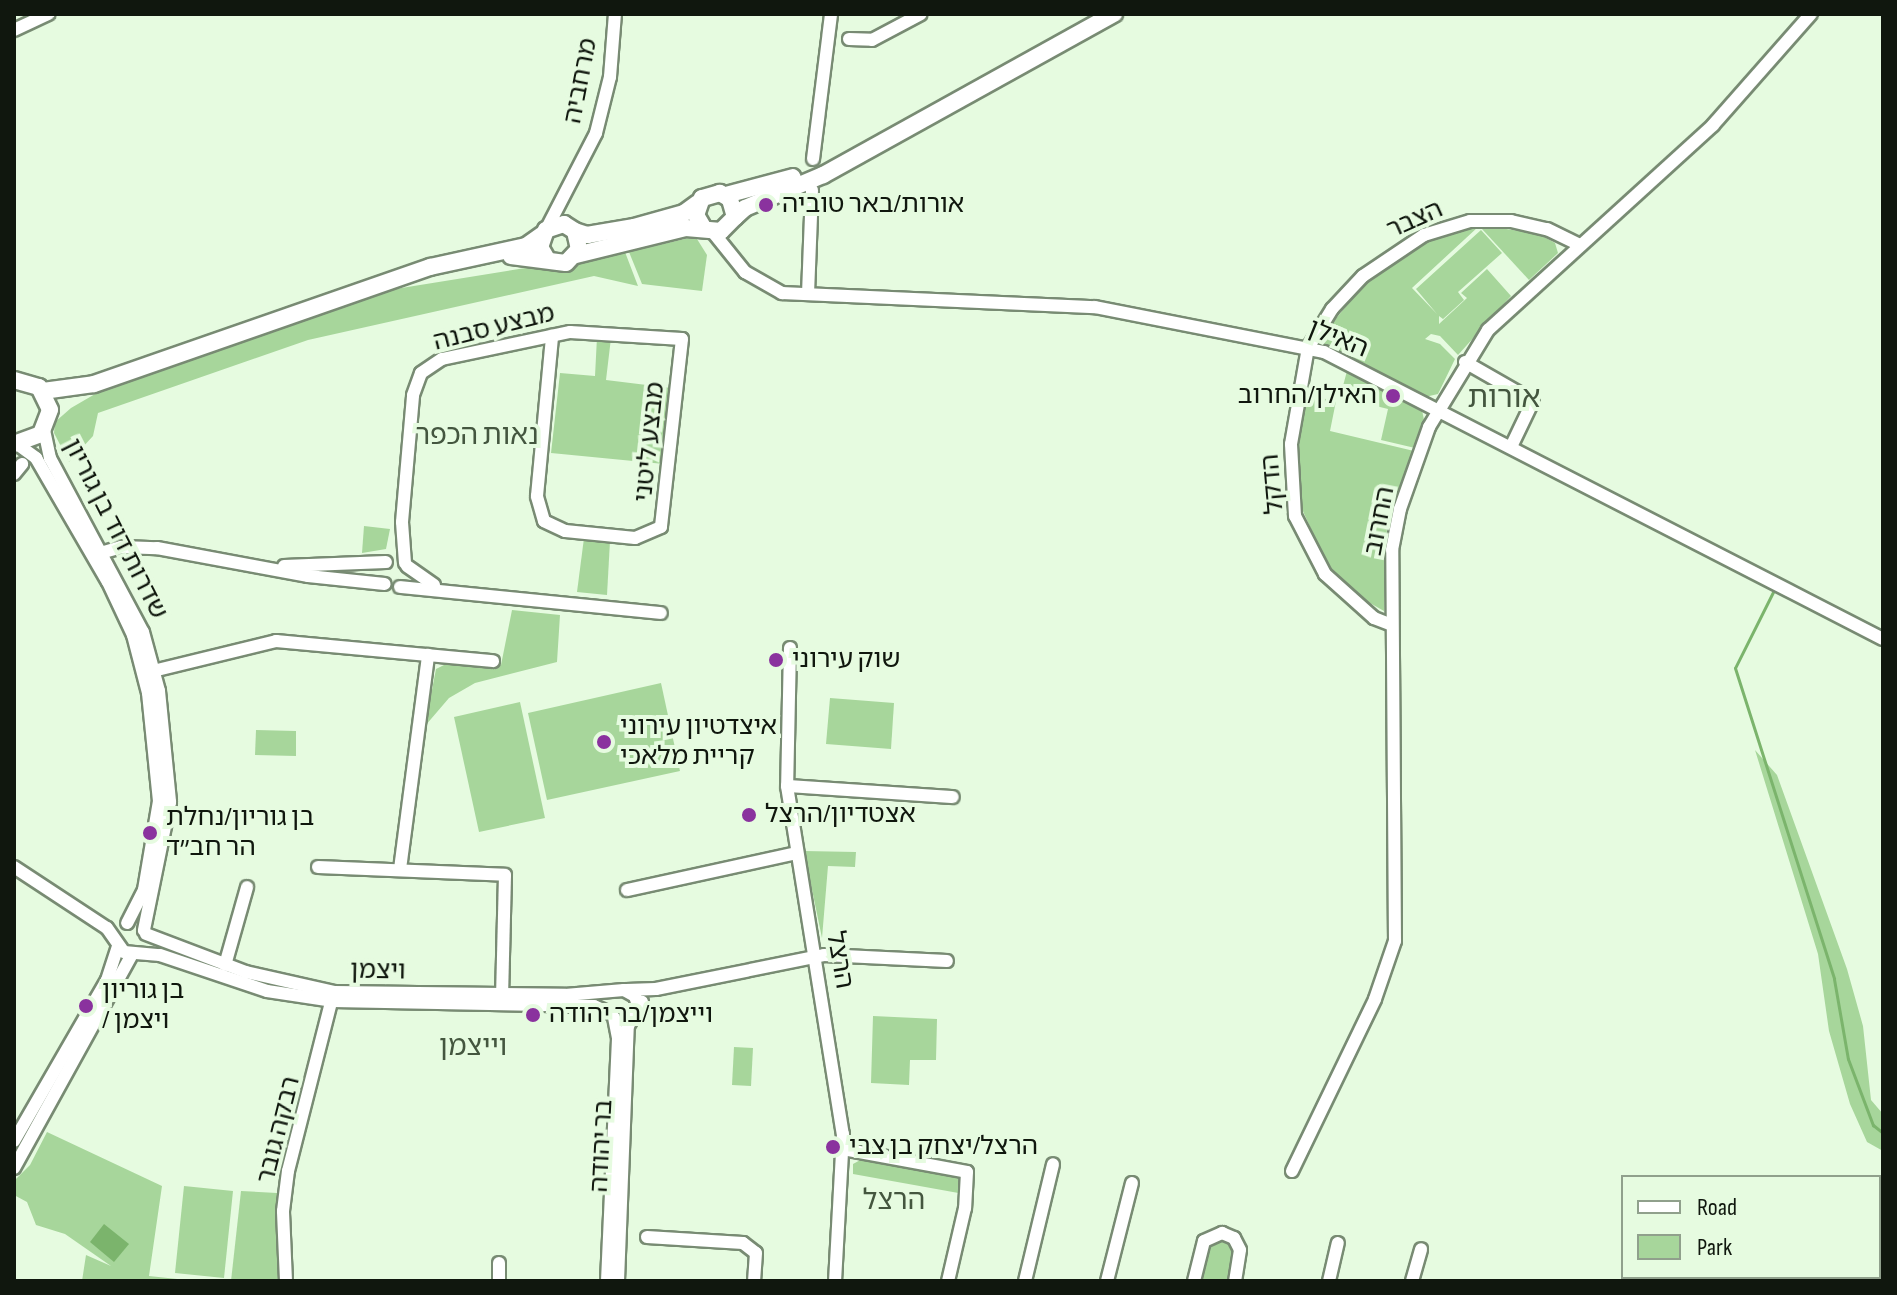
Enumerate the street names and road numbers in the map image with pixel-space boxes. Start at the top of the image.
street label: מרחביה [557,36,605,126]
street label: הצבר [1382,194,1448,246]
street label: מבצע סבנה [430,298,558,358]
street label: האילן [1303,313,1373,365]
street label: מבצע ליטני [628,380,672,504]
street label: שדרות דוד בן גוריון [56,434,174,624]
street label: הדקל [1255,453,1291,515]
street label: החרוב [1358,484,1402,558]
street label: הרצל [819,929,859,991]
street label: ויצמן [350,955,406,987]
street label: רבקה גובר [251,1073,307,1187]
street label: בר יהודה [584,1099,620,1193]

